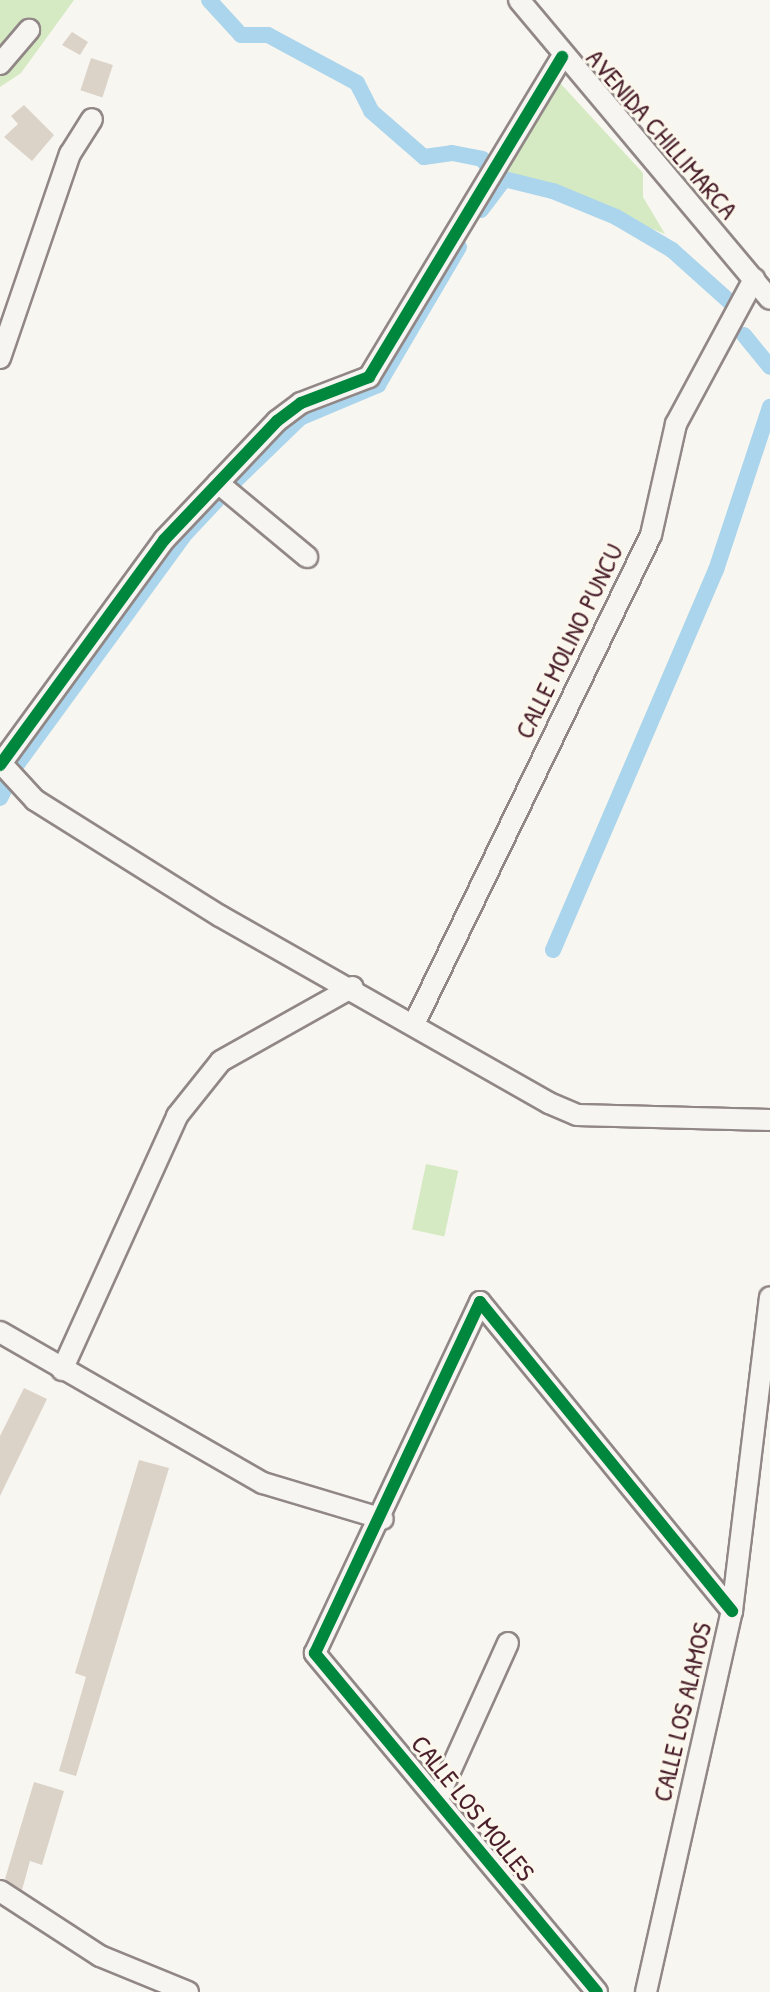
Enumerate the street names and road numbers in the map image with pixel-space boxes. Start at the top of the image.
street label: AVENIDA CHILLIMARCA [580,43,744,225]
street label: CALLE MOLINO PUNCU [508,538,630,744]
street label: CALLE LOS ALAMOS [646,1619,718,1805]
street label: CALLE LOS MOLLES [405,1729,541,1887]

